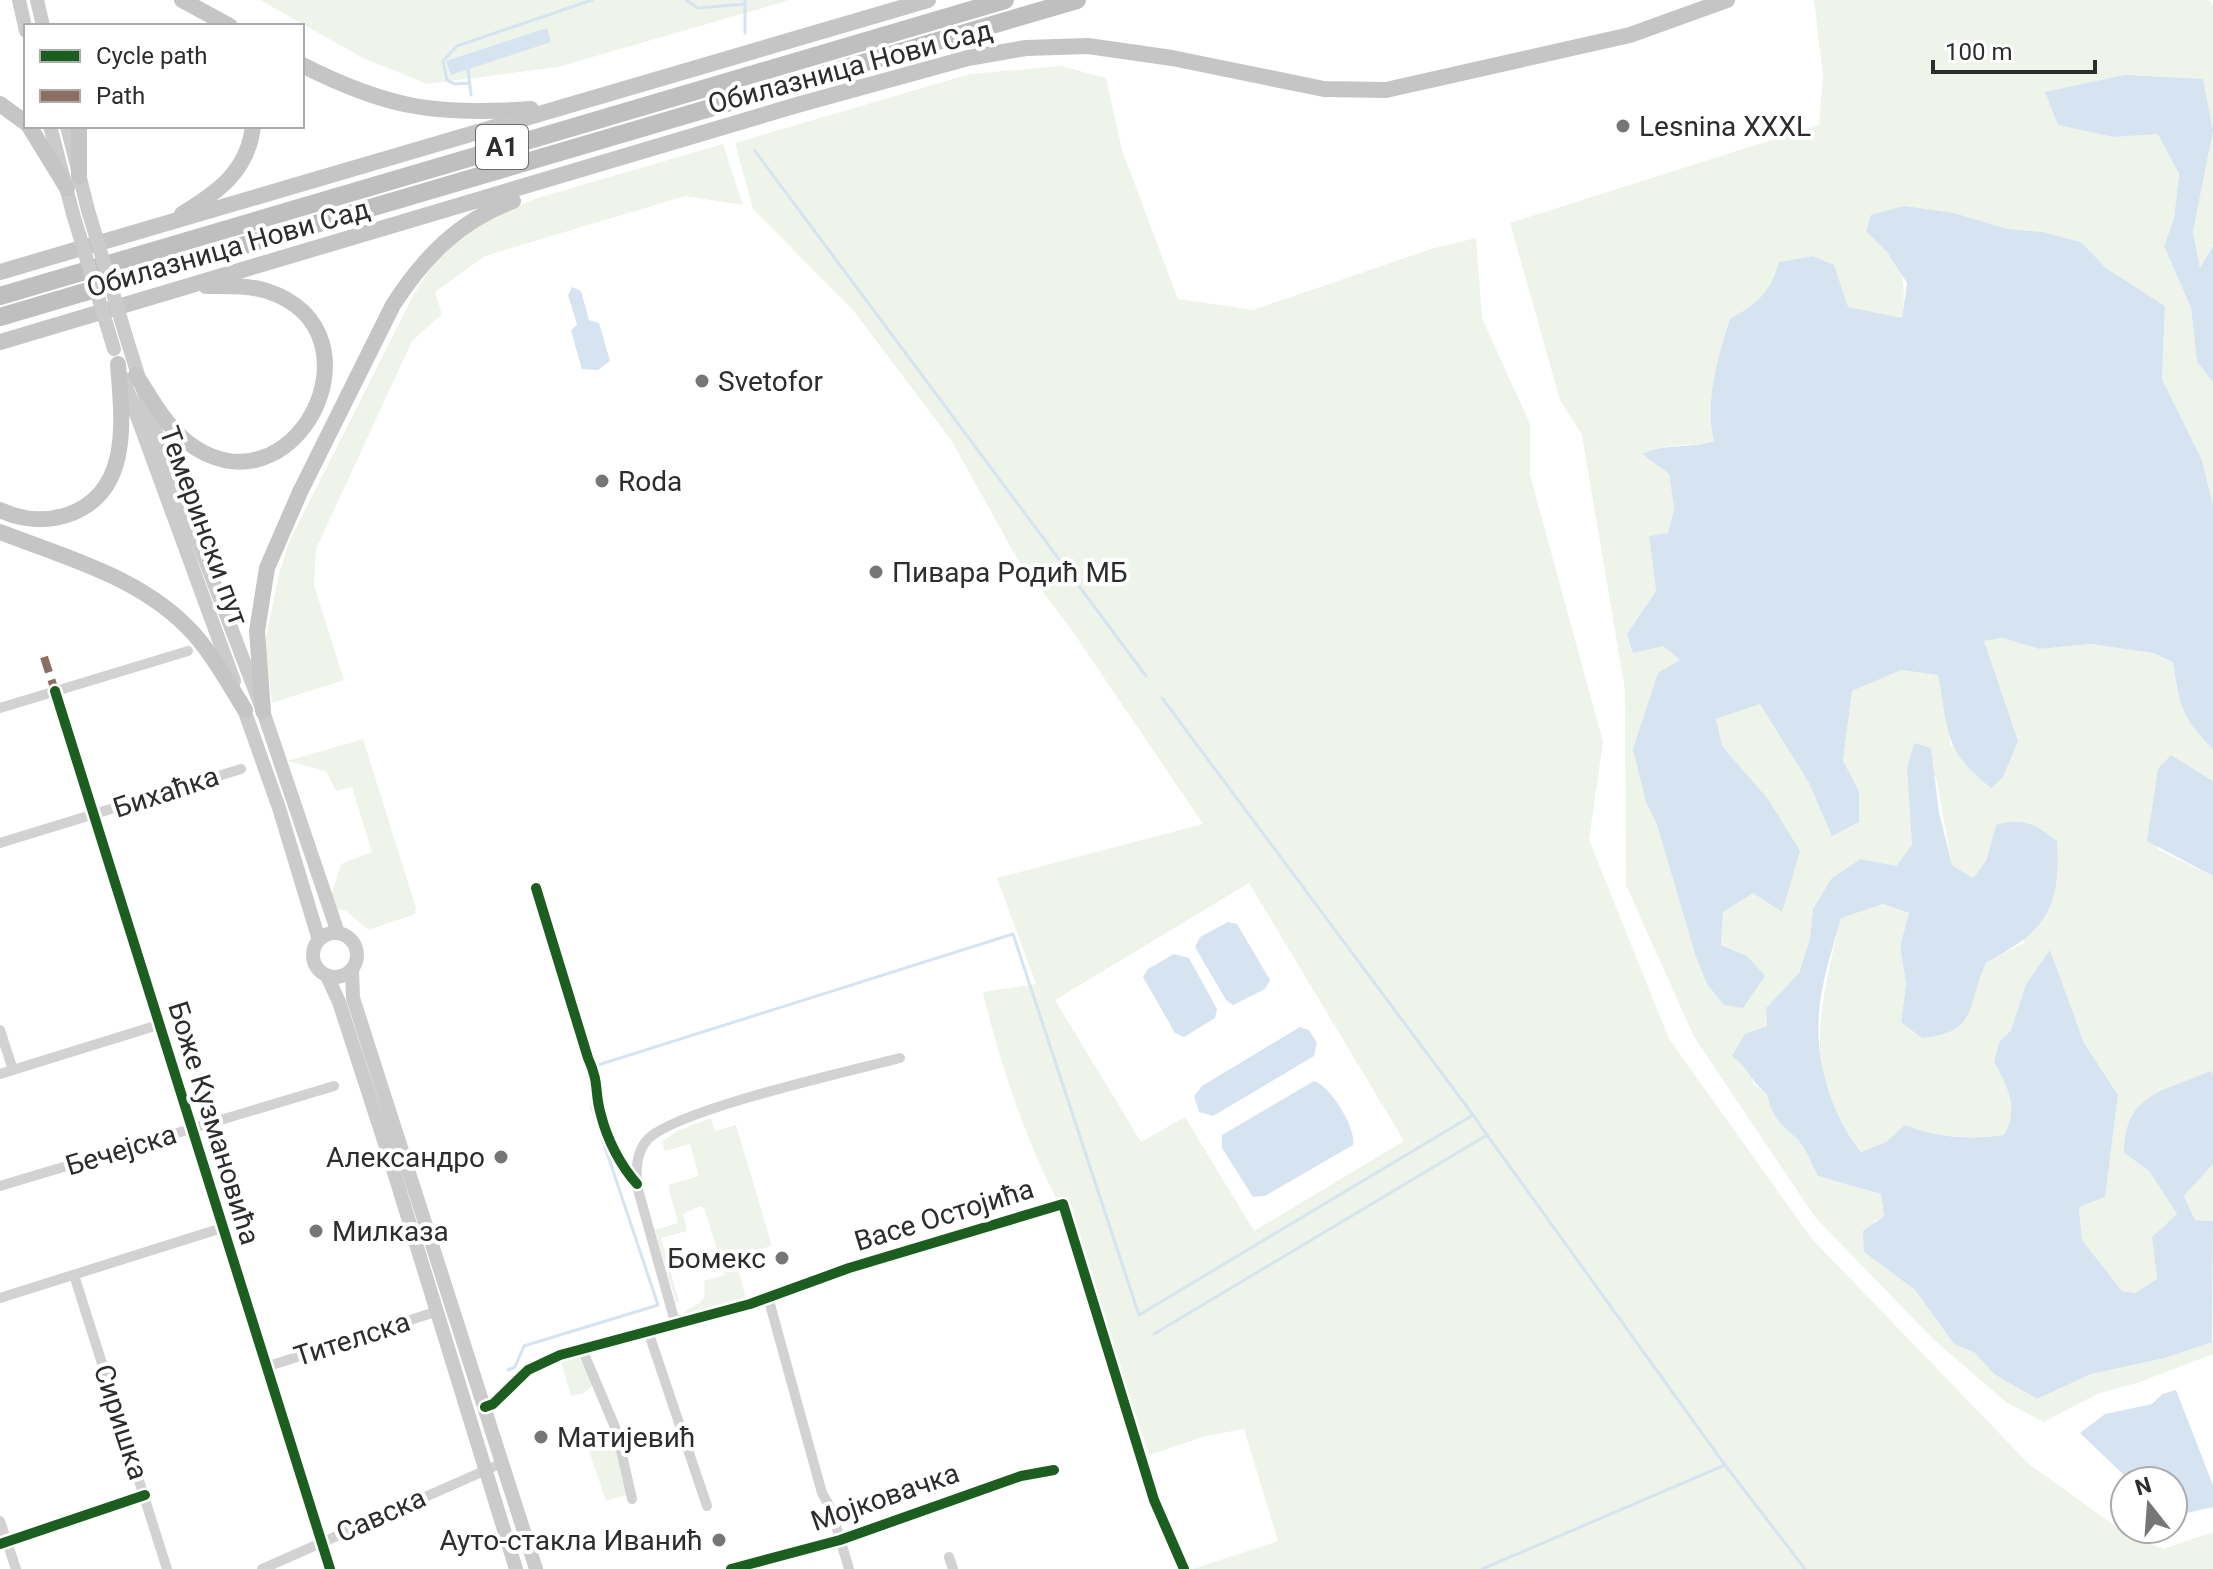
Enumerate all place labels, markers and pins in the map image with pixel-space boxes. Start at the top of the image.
place label: Lesnina XXXL [1639,110,1811,143]
marker: Lesnina XXXL [1614,117,1632,135]
place label: Svetofor [718,365,823,398]
marker: Svetofor [693,372,711,390]
place label: Roda [618,465,682,498]
marker: Roda [593,472,611,490]
place label: Пивара Родић МБ [892,556,1128,589]
marker: Пивара Родић МБ [867,563,885,581]
place label: Александро [326,1141,485,1174]
marker: Александро [492,1148,510,1166]
place label: Милказа [332,1215,449,1248]
marker: Милказа [307,1222,325,1240]
place label: Бомекс [667,1242,766,1275]
marker: Бомекс [773,1249,791,1267]
place label: Матијевић [557,1421,696,1454]
marker: Матијевић [532,1428,550,1446]
place label: Ауто-стакла Иванић [440,1524,703,1557]
marker: Ауто-стакла Иванић [710,1531,728,1549]

